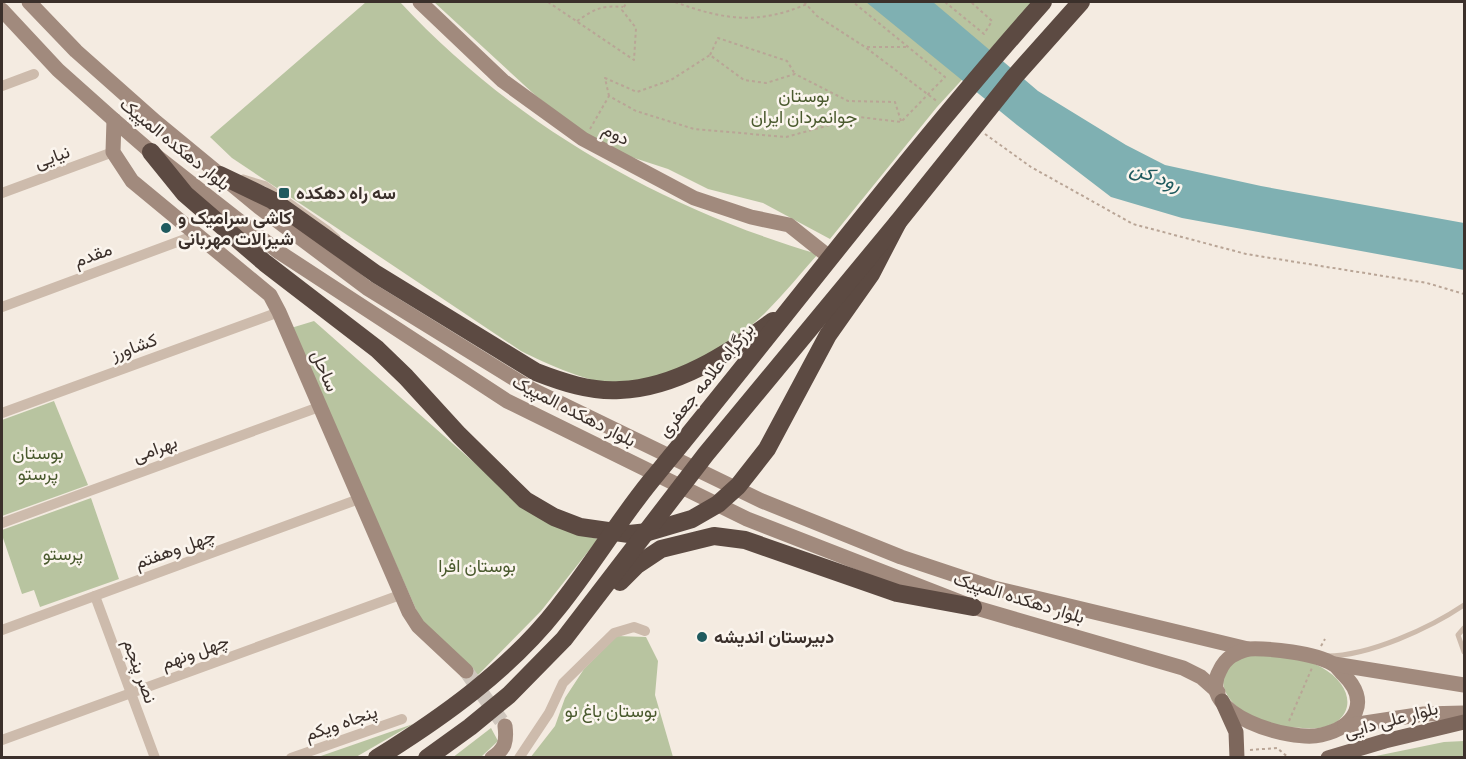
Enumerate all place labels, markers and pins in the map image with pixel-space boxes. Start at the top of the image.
place label: سه راه دهکده [296,182,396,204]
marker: سه راه دهکده [277,186,291,200]
place label: کاشی سرامیک و شیرالات مهربانی [178,207,294,250]
marker: کاشی سرامیک و شیرالات مهربانی [159,221,173,235]
place label: دبیرستان اندیشه [714,626,834,648]
marker: دبیرستان اندیشه [695,630,709,644]

